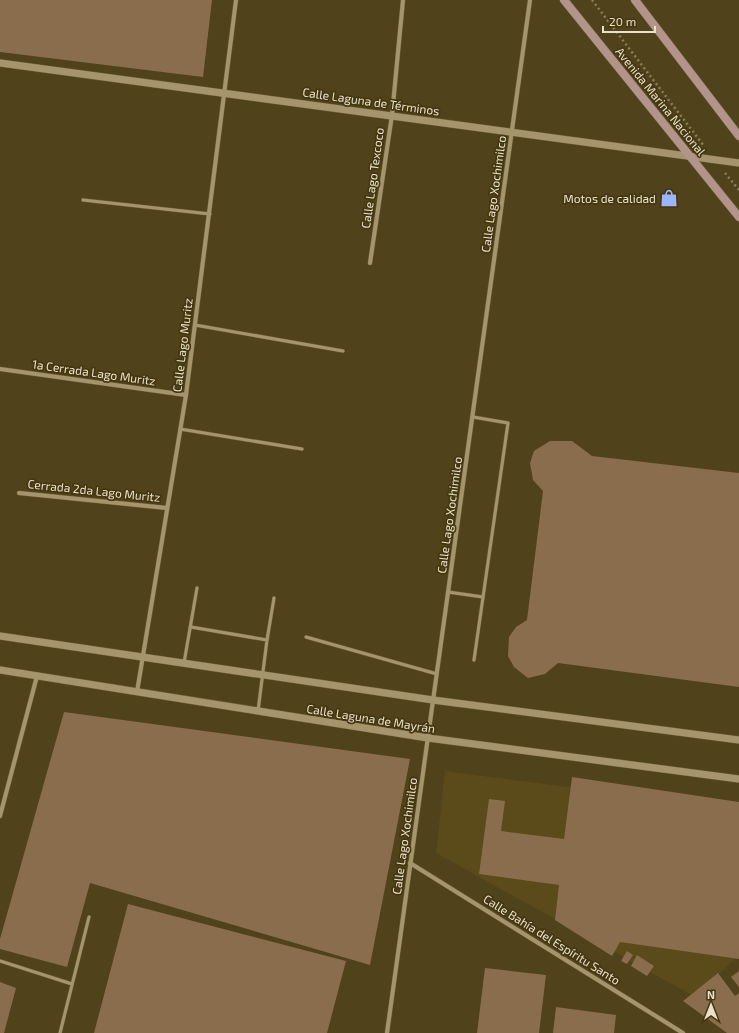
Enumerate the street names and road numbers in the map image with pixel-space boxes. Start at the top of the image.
street label: Avenida Marina Nacional [613,44,709,158]
street label: Calle Laguna de Términos [302,84,440,118]
street label: Calle Lago Texcoco [358,126,386,229]
street label: Calle Lago Xochimilco [478,134,508,253]
street label: Calle Lago Muritz [169,297,195,393]
street label: 1a Cerrada Lago Muritz [31,356,157,388]
street label: Calle Lago Xochimilco [434,455,464,574]
street label: Cerrada 2da Lago Muritz [27,476,161,504]
street label: Calle Laguna de Mayrán [306,701,436,735]
street label: Calle Lago Xochimilco [389,776,419,895]
street label: Calle Bahía del Espíritu Santo [481,891,623,987]

